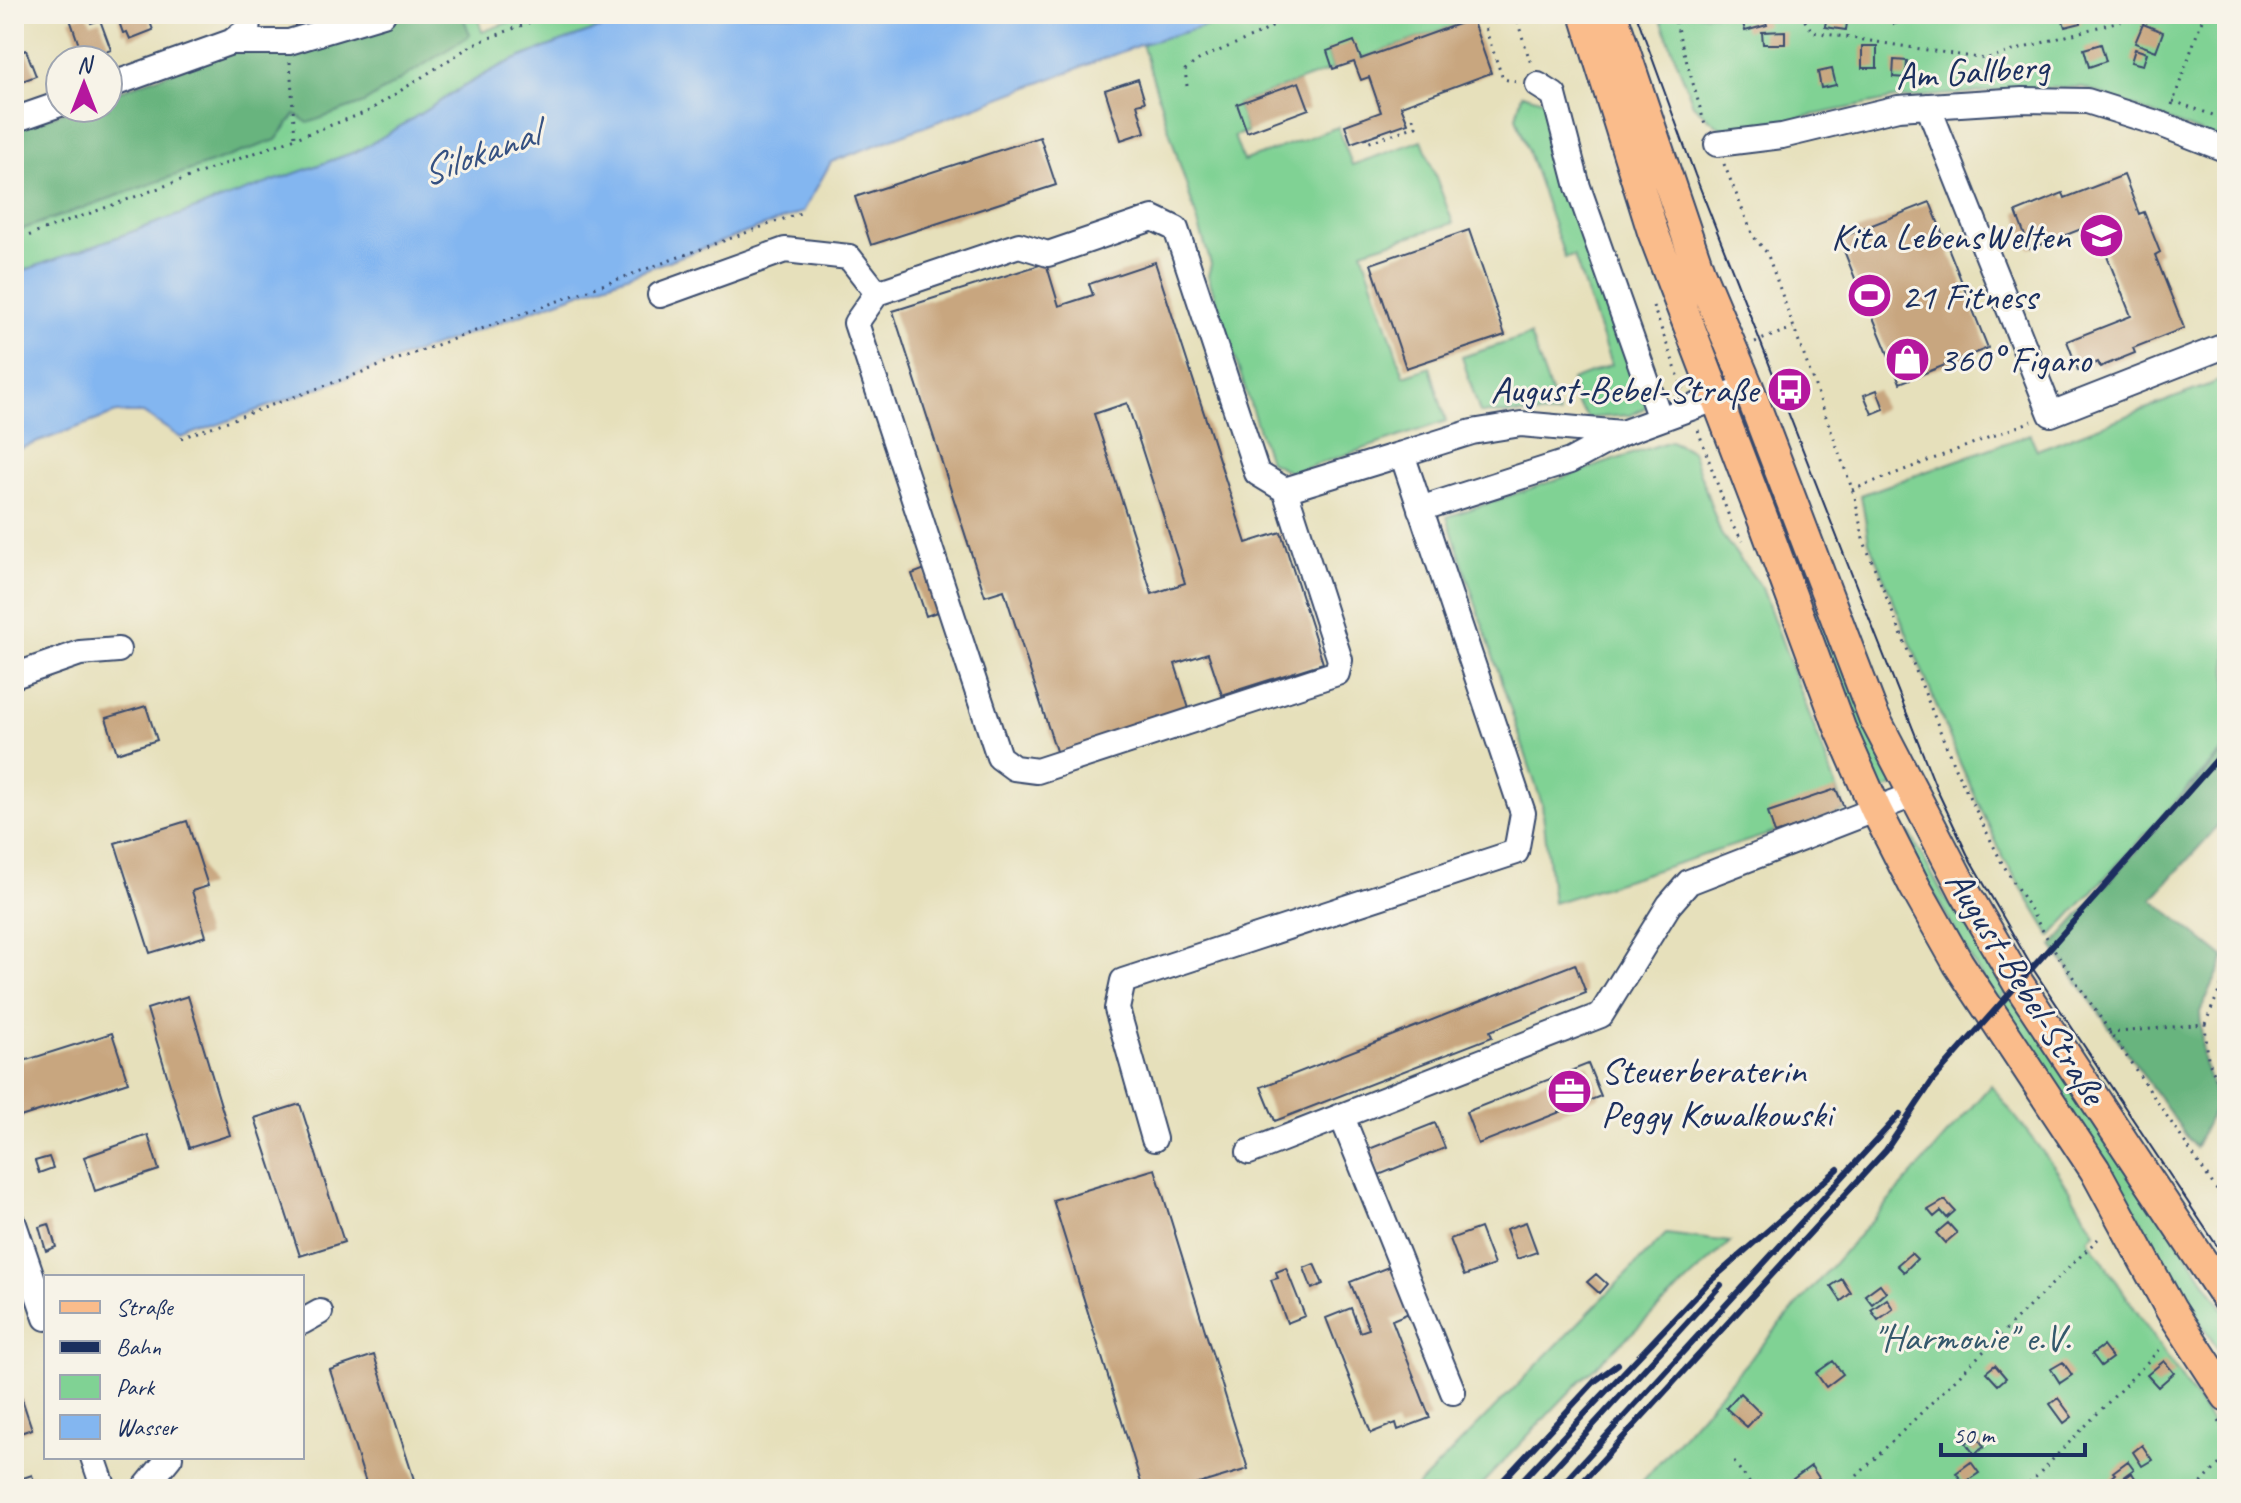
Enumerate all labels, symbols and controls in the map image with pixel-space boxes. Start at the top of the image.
street label: Am Gallberg [1894,42,2053,100]
north arrow [44,44,124,124]
text: N [77,51,94,79]
water label: Silokanal [413,104,557,197]
school or university icon: Kita LebensWelten [2077,212,2125,260]
place label: Kita LebensWelten [1831,213,2072,260]
sports icon: 21 Fitness [1846,272,1894,320]
place label: 21 Fitness [1901,273,2041,320]
shop icon: 360° Figaro [1884,335,1932,383]
place label: 360° Figaro [1939,336,2092,383]
bus stop icon: August-Bebel-Straße [1765,365,1813,413]
place label: August-Bebel-Straße [1490,366,1761,413]
street label: August-Bebel-Straße [1935,861,2118,1115]
place label: Steuerberaterin Peggy Kowalkowski [1601,1047,1836,1138]
office icon: Steuerberaterin Peggy Kowalkowski [1546,1068,1594,1116]
legend [44,1275,304,1459]
text: Straße [116,1292,175,1322]
park label: "Harmonie" e.V. [1873,1314,2072,1361]
text: Bahn [116,1332,161,1362]
text: Park [116,1372,156,1402]
scale bar [1941,1407,2085,1457]
text: Wasser [116,1412,179,1442]
text: 50 m [1953,1420,1996,1450]

